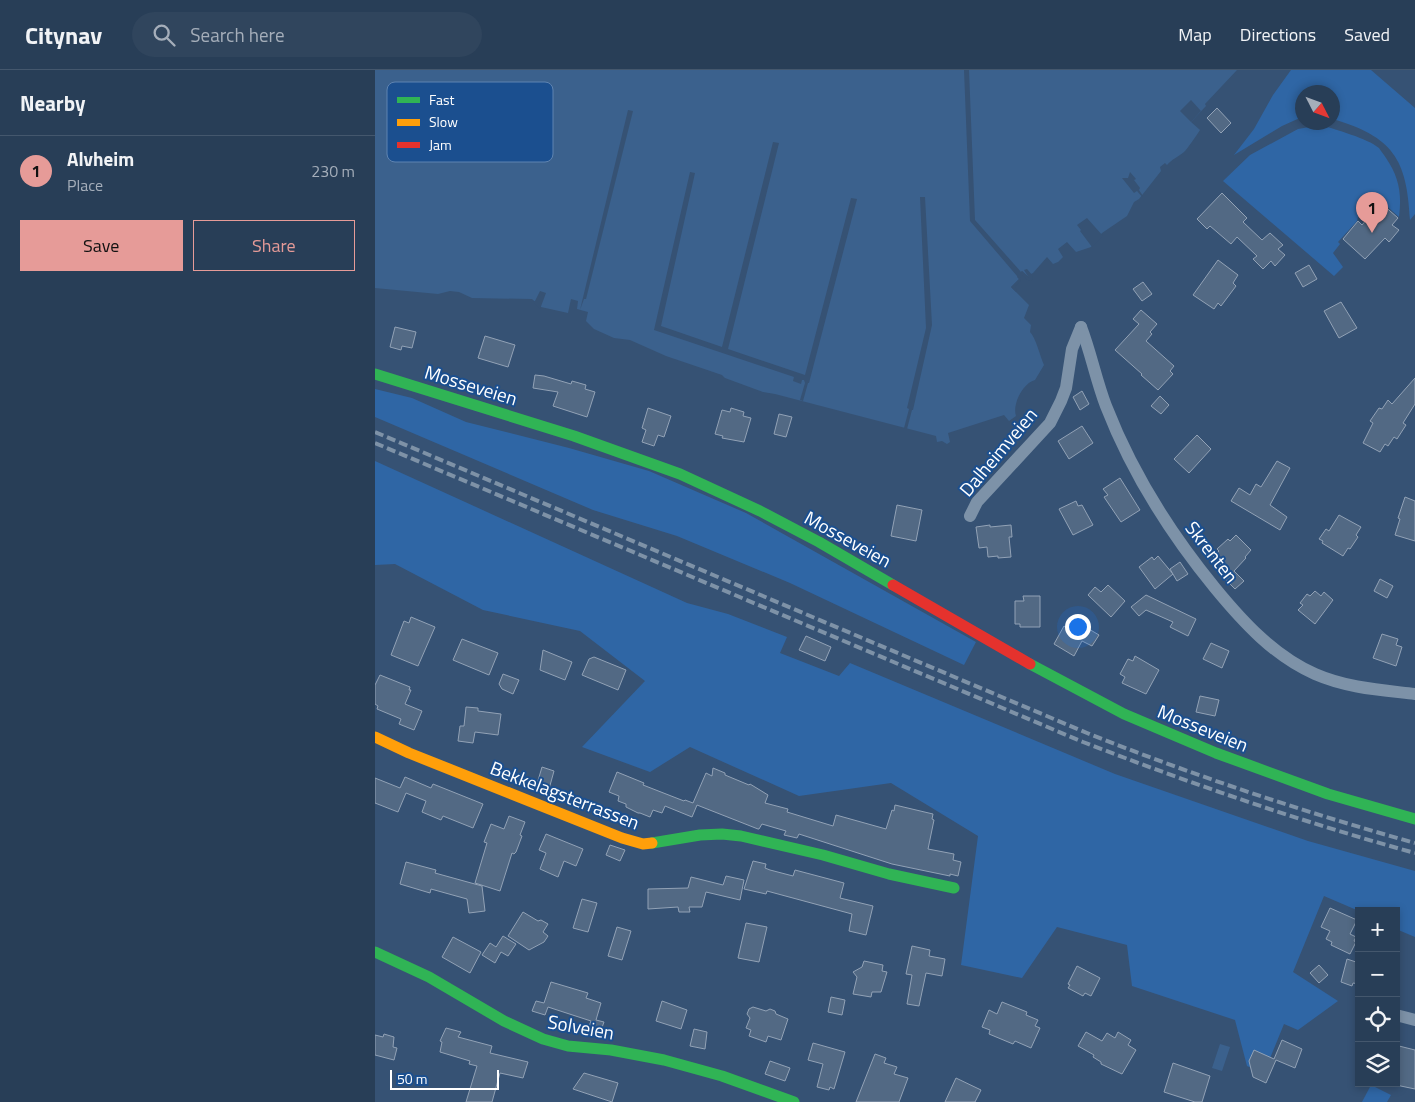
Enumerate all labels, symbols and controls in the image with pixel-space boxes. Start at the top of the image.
search box [132,12,482,57]
text: Citynav [25,17,102,53]
text: Search here [190,20,285,49]
icon: search [150,21,178,49]
text: Map [1178,21,1212,48]
text: Directions [1240,21,1316,48]
text: Saved [1344,21,1390,48]
legend [387,82,553,162]
north arrow [1295,85,1340,130]
text: Nearby [20,87,85,119]
text: Fast [429,89,454,110]
text: Slow [429,111,458,132]
text: Jam [429,134,452,155]
text: Alvheim [67,144,134,173]
text: 1 [32,159,40,183]
text: 230 m [311,159,355,183]
text: Place [67,173,103,197]
pin: 1 [1356,192,1388,233]
button: Save [20,220,183,271]
button: Share [193,220,355,271]
street label: Mosseveien [421,357,521,412]
street label: Dalheimveien [952,401,1044,503]
street label: Mosseveien [799,503,897,574]
street label: Skrenten [1179,514,1246,589]
your location [1065,614,1091,640]
street label: Mosseveien [1153,696,1253,759]
street label: Bekkelagsterrassen [486,753,644,836]
map controls [1355,907,1400,1087]
button: + [1355,907,1400,952]
button: − [1355,952,1400,997]
button: locate [1355,997,1400,1042]
street label: Solveien [545,1006,617,1047]
button: layers [1355,1042,1400,1087]
scale bar [390,1067,499,1090]
text: 50 m [397,1068,427,1089]

